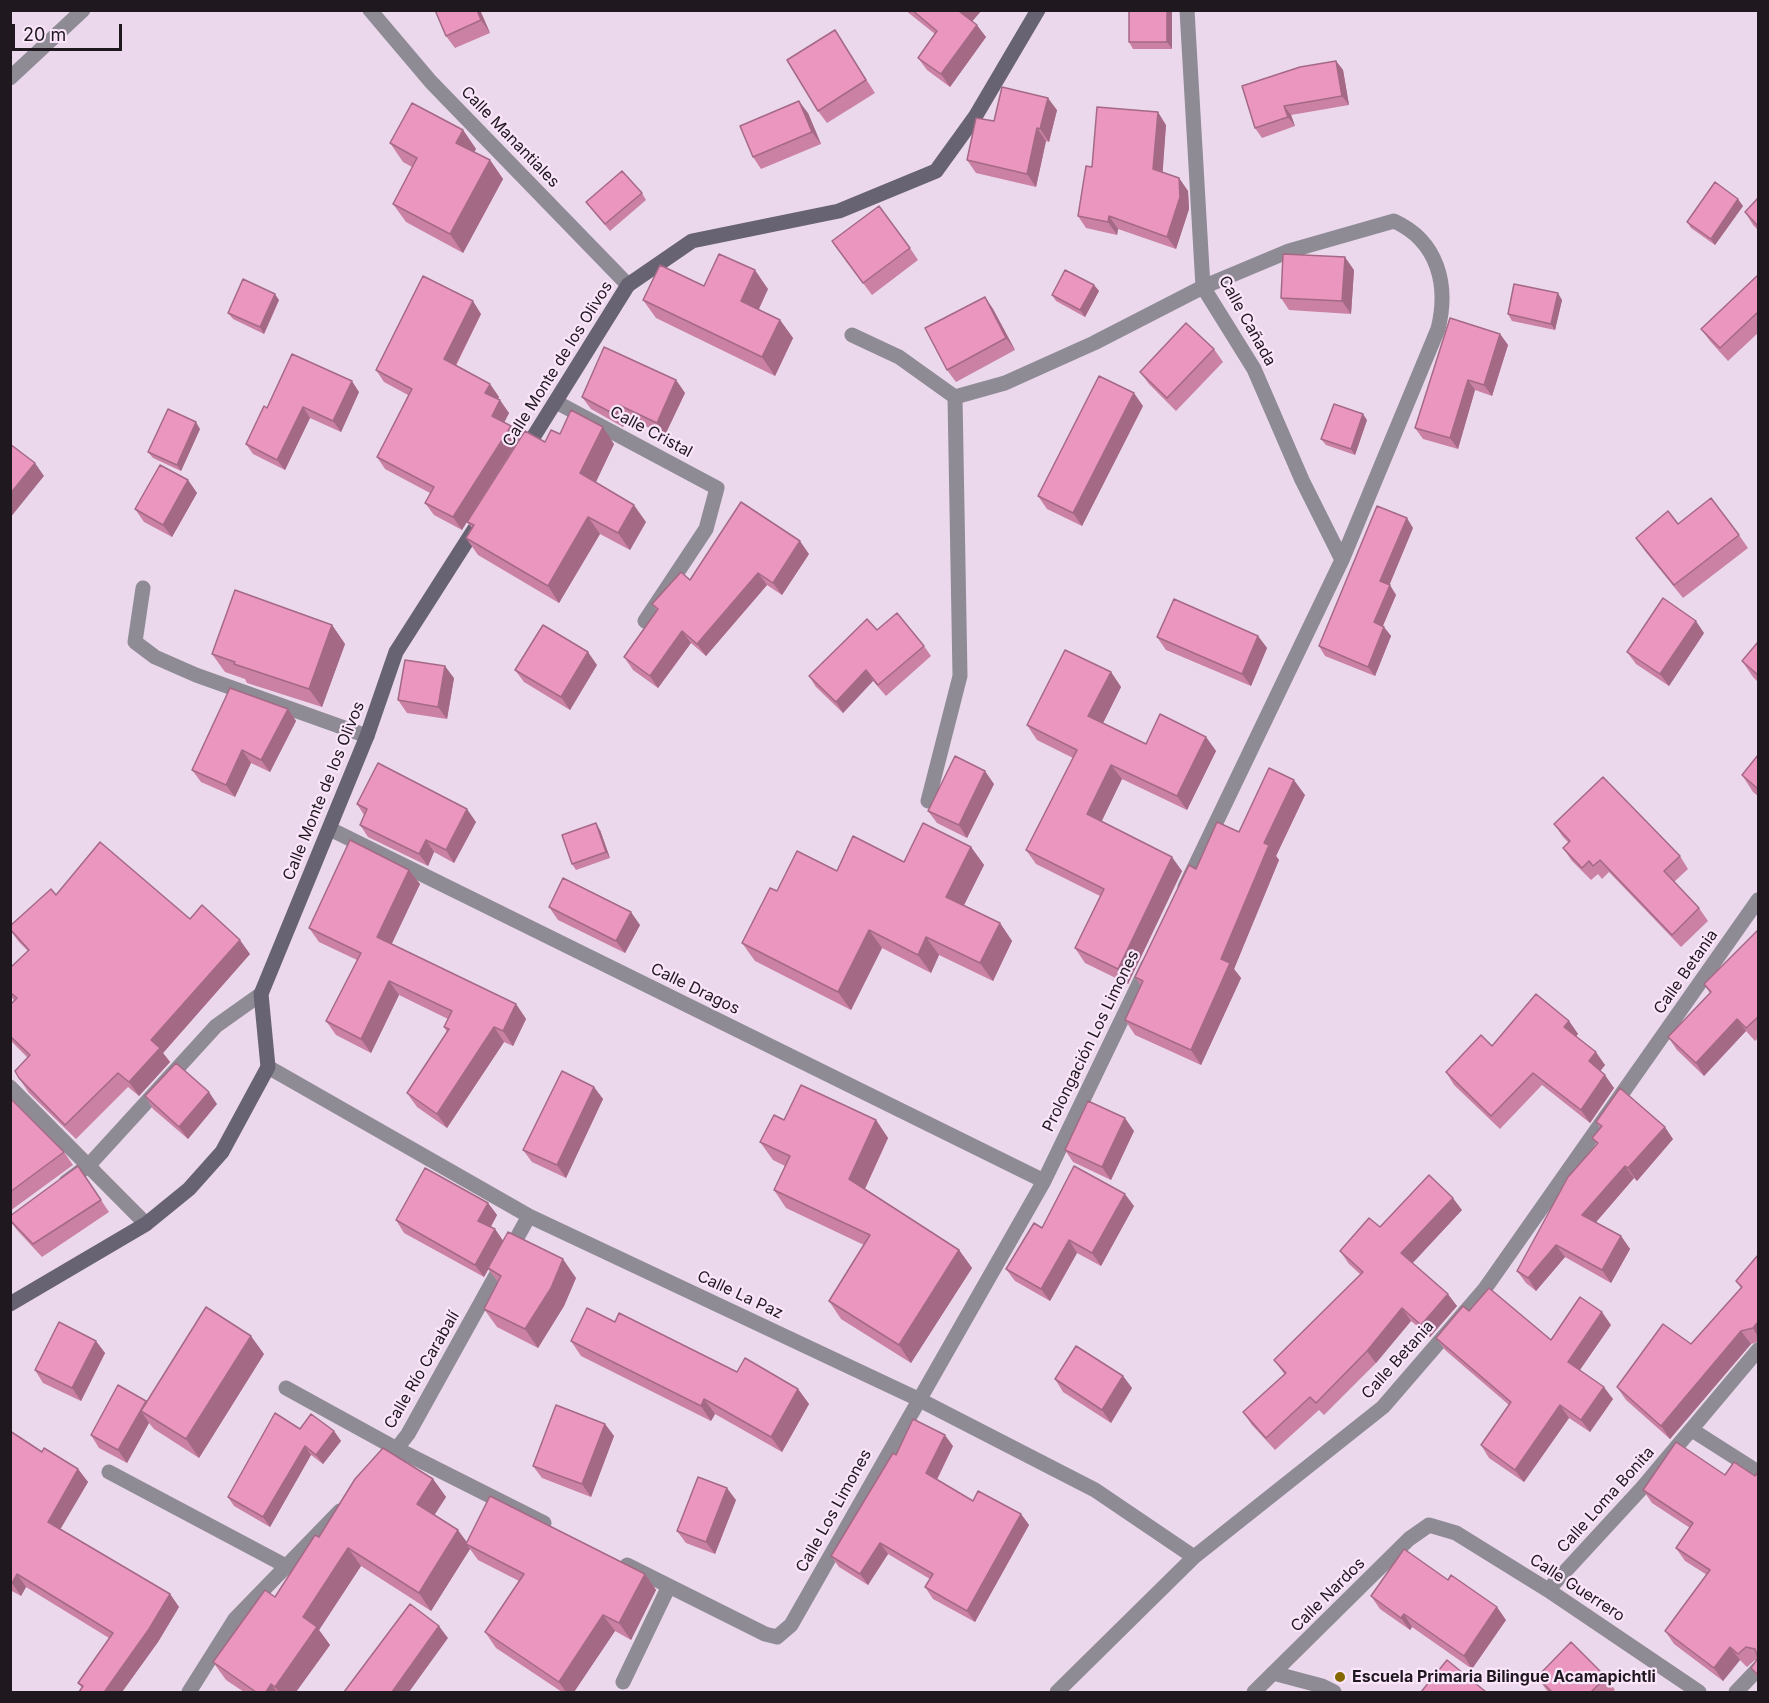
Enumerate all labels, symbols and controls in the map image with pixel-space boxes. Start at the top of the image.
scale bar [15,12,124,50]
text: 20 m [23,24,66,45]
street label: Calle Manantiales [457,82,563,192]
street label: Calle Cañada [1214,273,1280,369]
street label: Calle Monte de los Olivos [499,278,617,450]
street label: Calle Cristal [606,402,696,462]
street label: Calle Monte de los Olivos [279,699,369,883]
street label: Calle Betania [1650,926,1722,1018]
street label: Prolongación Los Limones [1039,947,1143,1135]
street label: Calle Dragos [647,959,743,1019]
street label: Calle La Paz [694,1267,786,1323]
street label: Calle Río Carabalí [380,1308,464,1432]
street label: Calle Betania [1358,1317,1438,1403]
street label: Calle Loma Bonita [1553,1443,1659,1557]
street label: Calle Los Limones [792,1446,876,1576]
street label: Calle Guerrero [1526,1550,1628,1626]
street label: Calle Nardos [1287,1554,1369,1636]
place label: Escuela Primaria Bilingue Acamapichtli [1352,1667,1656,1687]
marker: Escuela Primaria Bilingue Acamapichtli [1333,1670,1347,1684]

